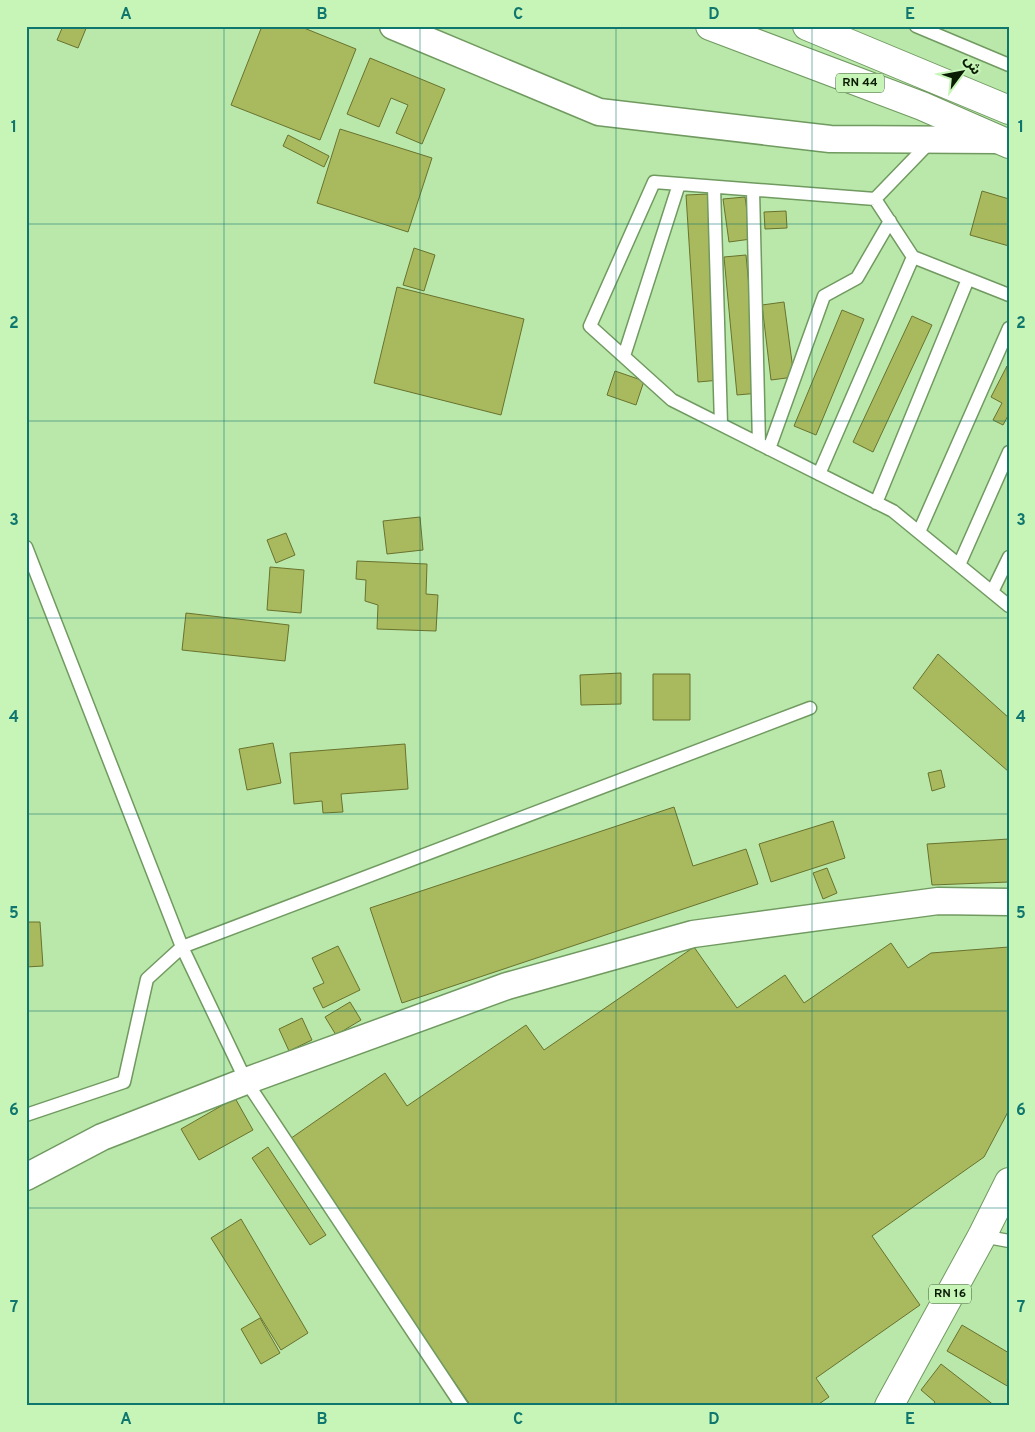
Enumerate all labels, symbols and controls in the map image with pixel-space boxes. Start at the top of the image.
text: A [120,5,132,25]
text: B [316,5,328,25]
text: C [513,5,523,25]
text: D [708,5,720,25]
text: E [905,5,915,25]
north arrow [938,48,988,98]
text: ش [959,53,984,79]
road number: RN 44 [836,74,884,92]
text: 1 [11,118,17,138]
text: 1 [1018,118,1024,138]
text: 2 [9,314,19,334]
text: 2 [1016,314,1026,334]
text: 3 [9,511,19,531]
text: 3 [1016,511,1026,531]
text: 4 [9,708,19,728]
text: 4 [1016,708,1026,728]
text: 5 [9,904,19,924]
text: 5 [1016,904,1026,924]
text: 6 [9,1101,19,1121]
text: 6 [1016,1101,1026,1121]
road number: RN 16 [929,1285,971,1304]
text: 7 [10,1298,18,1318]
text: 7 [1017,1298,1025,1318]
text: A [120,1410,132,1430]
text: B [316,1410,328,1430]
text: C [513,1410,523,1430]
text: D [708,1410,720,1430]
text: E [905,1410,915,1430]

